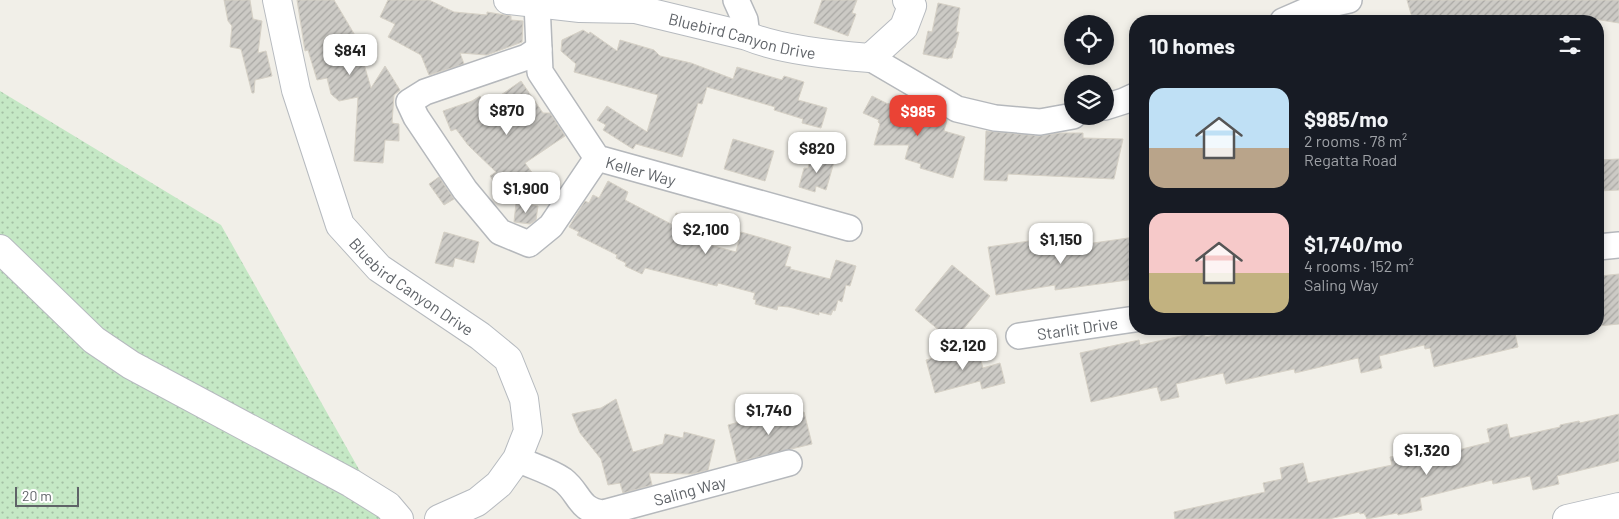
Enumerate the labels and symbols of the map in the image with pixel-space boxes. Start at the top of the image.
street label: Bluebird Canyon Drive [667,8,817,62]
pin: $841 [320,34,380,76]
pin: $870 [477,94,537,136]
pin: $985 [888,94,948,137]
pin: $820 [787,132,847,174]
street label: Keller Way [604,151,679,189]
pin: $1,900 [485,172,567,214]
pin: $2,100 [665,212,747,255]
pin: $1,150 [1020,222,1102,265]
street label: Bluebird Canyon Drive [346,233,478,339]
street label: Starlit Drive [1036,312,1119,343]
pin: $2,120 [922,328,1004,371]
pin: $1,740 [728,394,810,436]
pin: $1,320 [1386,434,1468,476]
street label: Saling Way [651,471,729,509]
scale bar [15,484,79,507]

